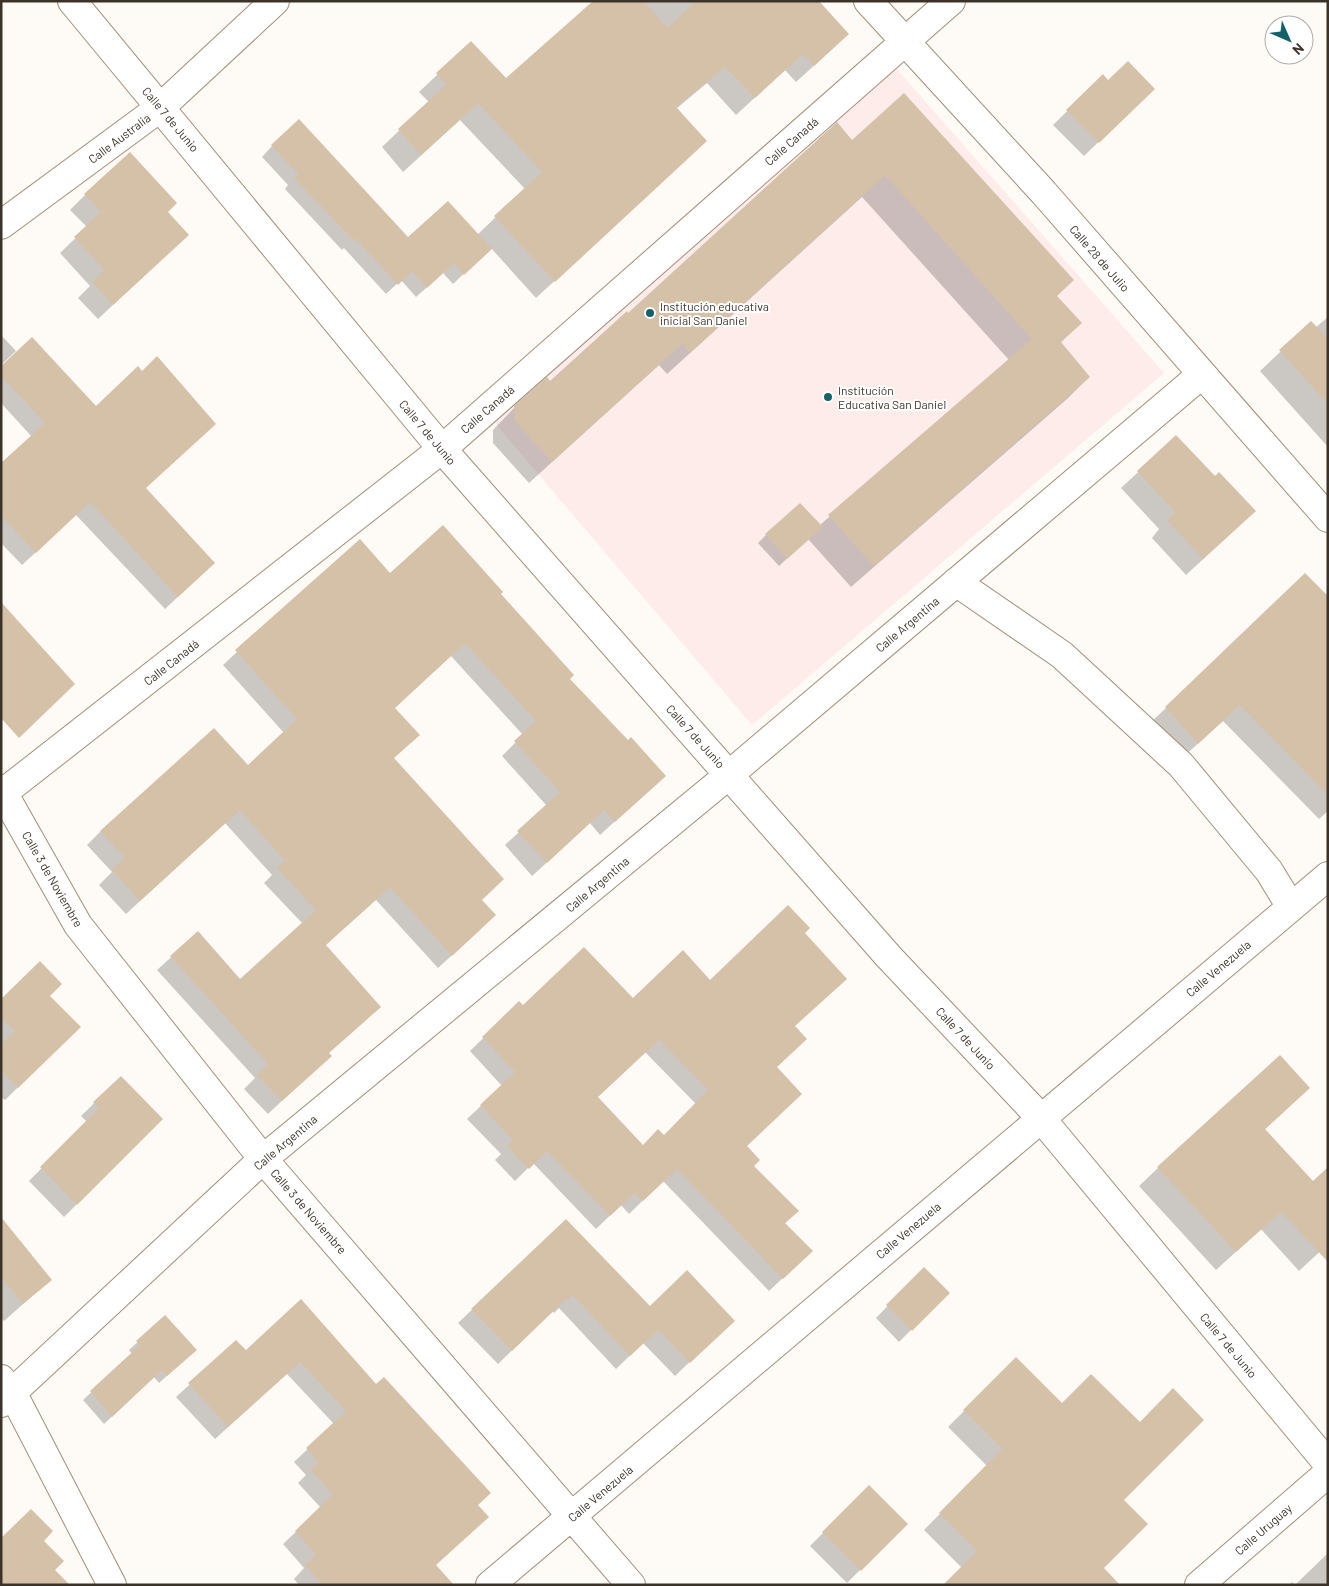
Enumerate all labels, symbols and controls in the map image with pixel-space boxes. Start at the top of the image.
north arrow [1264,15,1314,65]
text: N [1289,40,1308,59]
street label: Calle 7 de Junio [140,84,202,154]
street label: Calle Australia [85,110,153,166]
street label: Calle Canadá [761,114,821,168]
street label: Calle 28 de Julio [1067,222,1133,294]
place label: Institución educativa inicial San Daniel [660,299,769,327]
marker: Institución educativa inicial San Daniel [644,307,656,319]
street label: Calle Canadá [457,382,517,436]
place label: Institución Educativa San Daniel [838,383,946,411]
marker: Institución Educativa San Daniel [822,391,834,403]
street label: Calle 7 de Junio [397,397,459,467]
street label: Calle Argentina [872,593,942,655]
street label: Calle Canadá [141,636,201,688]
street label: Calle 7 de Junio [664,701,728,771]
street label: Calle 3 de Noviembre [20,829,86,929]
street label: Calle Argentina [562,853,632,915]
street label: Calle Venezuela [1183,937,1253,999]
street label: Calle 7 de Junio [933,1004,999,1072]
street label: Calle Argentina [250,1111,320,1173]
street label: Calle 3 de Noviembre [268,1166,350,1256]
street label: Calle Venezuela [873,1199,943,1261]
street label: Calle 7 de Junio [1198,1310,1260,1380]
street label: Calle Venezuela [565,1462,635,1524]
street label: Calle Uruguay [1232,1500,1295,1557]

